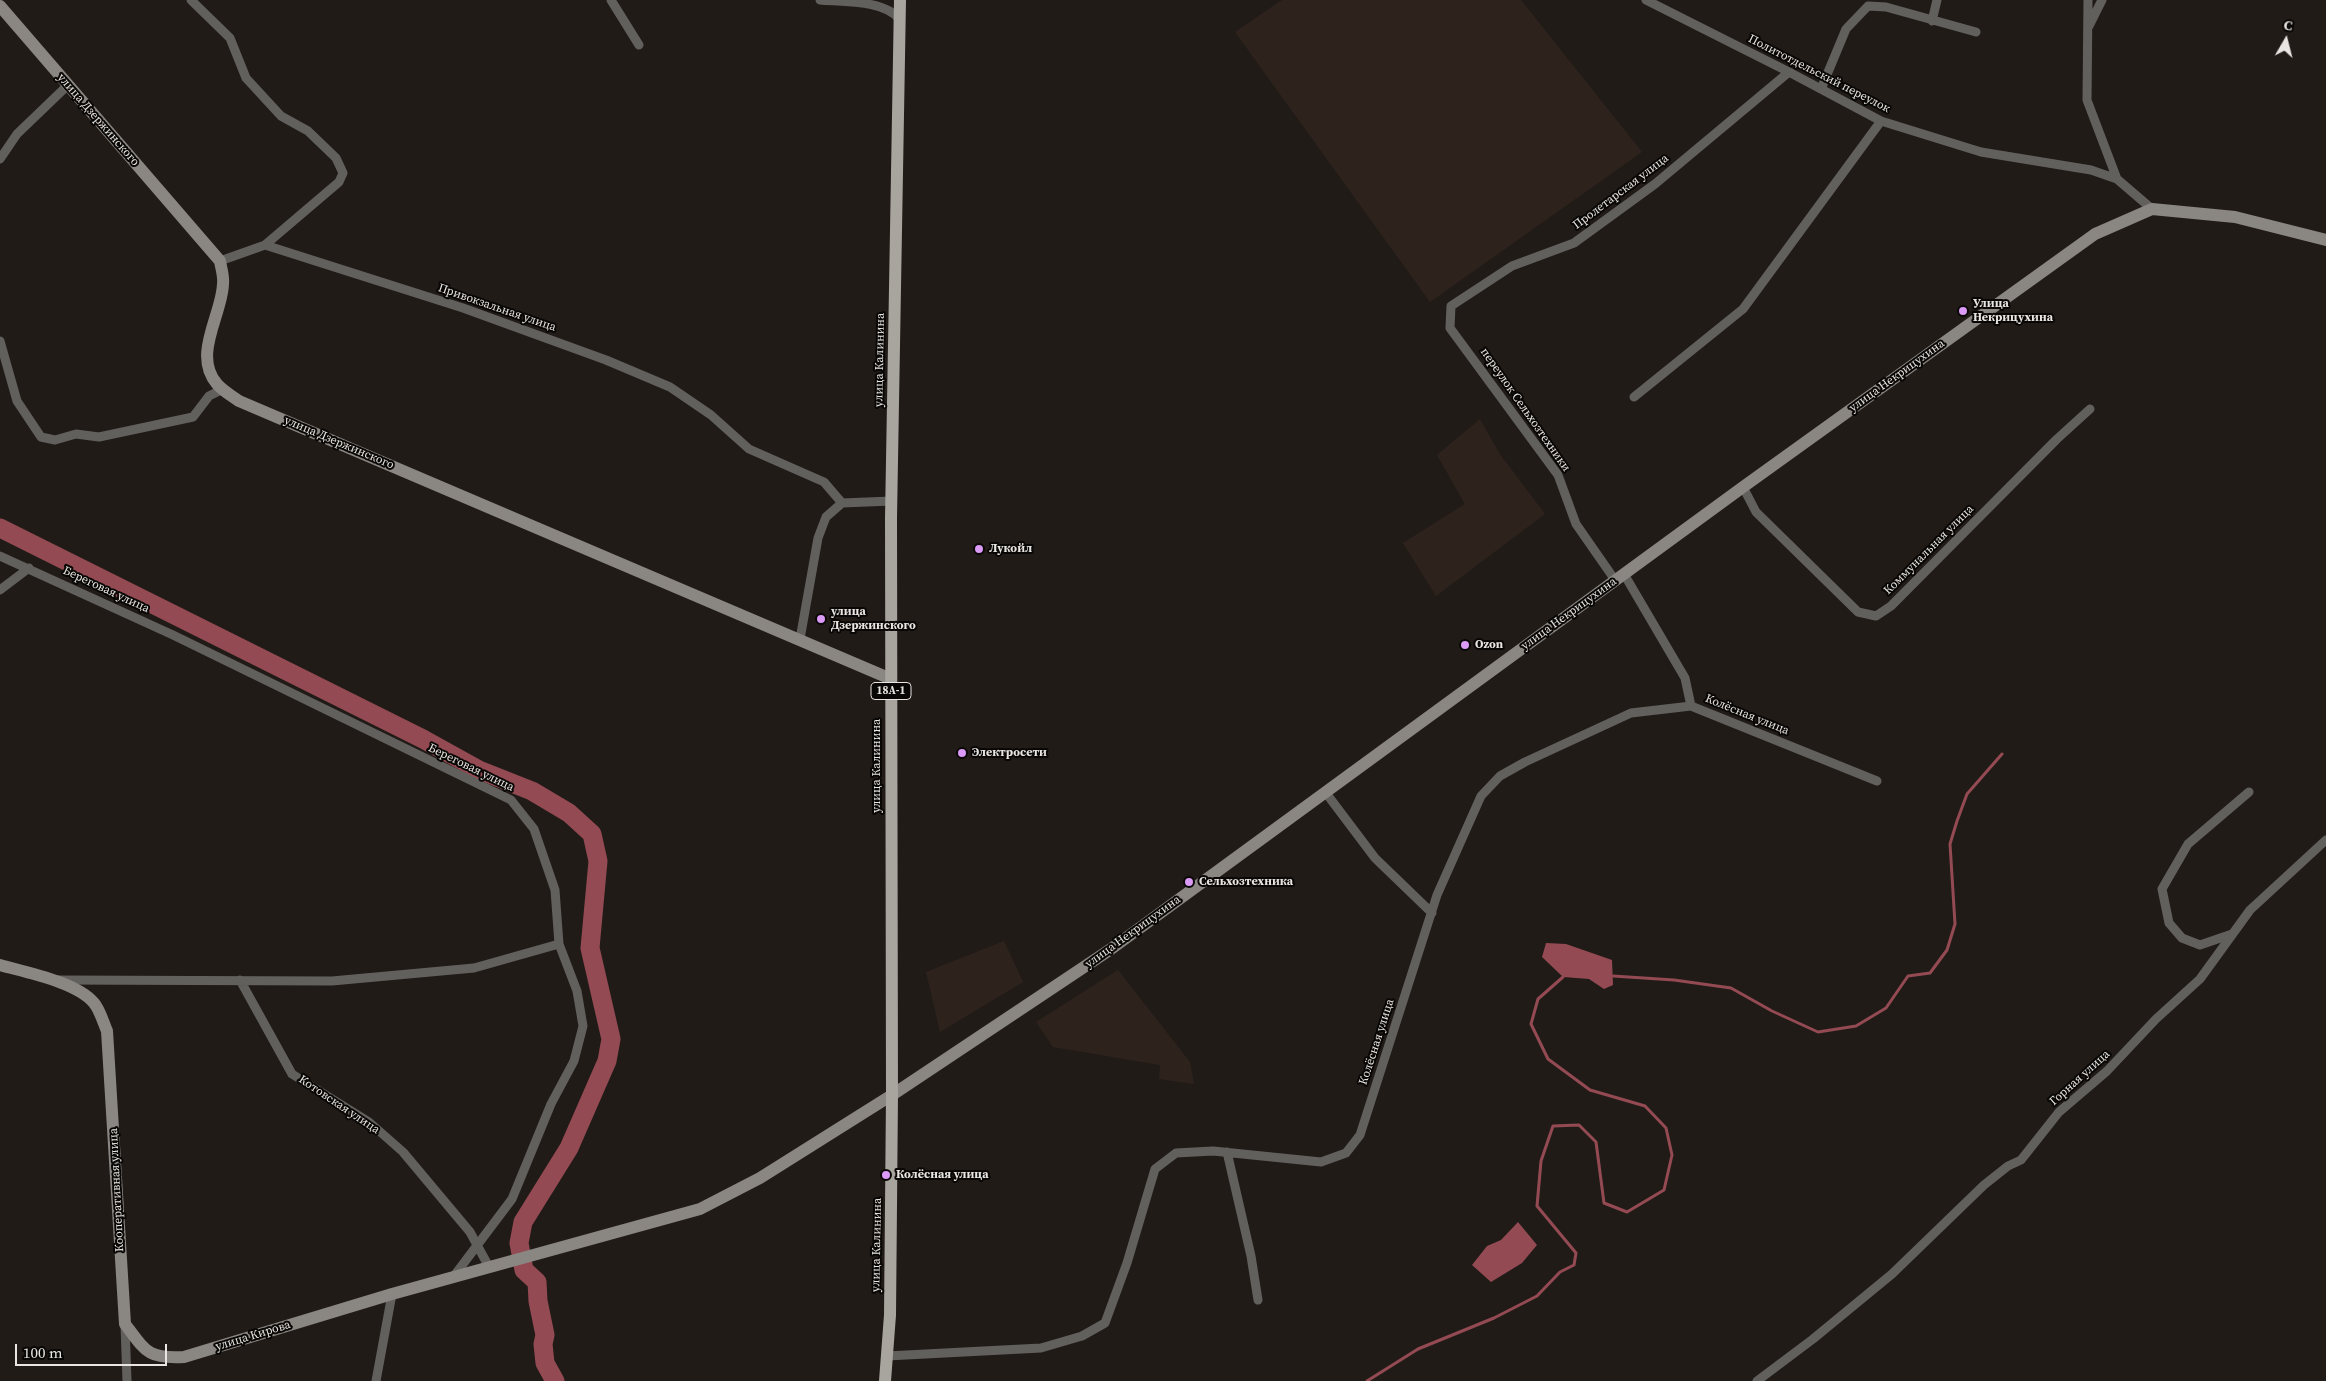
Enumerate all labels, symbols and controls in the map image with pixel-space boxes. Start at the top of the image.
north arrow [2261,15,2311,65]
text: С [2282,15,2294,36]
street label: Политотдельский переулок [1746,32,1892,116]
street label: улица Дзержинского [54,71,142,169]
street label: Пролетарская улица [1570,151,1672,233]
street label: Привокзальная улица [436,281,558,335]
place label: Улица Некрицухина [1973,297,2053,325]
marker: Улица Некрицухина [1957,305,1969,317]
street label: улица Калинина [872,313,888,407]
street label: улица Некрицухина [1846,337,1948,415]
street label: переулок Сельхозтехники [1477,345,1573,475]
street label: улица Дзержинского [282,413,396,473]
street label: Коммунальная улица [1881,502,1977,598]
place label: Лукойл [989,542,1032,556]
marker: Лукойл [973,543,985,555]
street label: Береговая улица [60,564,152,616]
street label: улица Некрицухина [1518,575,1620,653]
place label: улица Дзержинского [831,605,916,633]
marker: улица Дзержинского [815,613,827,625]
place label: Ozon [1475,638,1503,652]
marker: Ozon [1459,639,1471,651]
road number: 18А-1 [871,682,911,699]
street label: Колёсная улица [1703,692,1791,738]
street label: улица Калинина [870,719,884,813]
street label: Береговая улица [426,741,516,795]
place label: Электросети [972,746,1047,760]
marker: Электросети [956,747,968,759]
place label: Сельхозтехника [1199,875,1293,889]
marker: Сельхозтехника [1183,876,1195,888]
street label: улица Некрицухина [1082,893,1184,971]
street label: Колёсная улица [1356,997,1398,1087]
street label: Горная улица [2047,1047,2113,1109]
street label: Котовская улица [296,1073,382,1137]
street label: Кооперативная улица [107,1128,127,1252]
place label: Колёсная улица [896,1168,989,1182]
marker: Колёсная улица [880,1169,892,1181]
street label: улица Калинина [869,1198,885,1292]
street label: улица Кирова [214,1318,292,1354]
scale bar [18,1334,170,1366]
text: 100 m [23,1342,63,1363]

